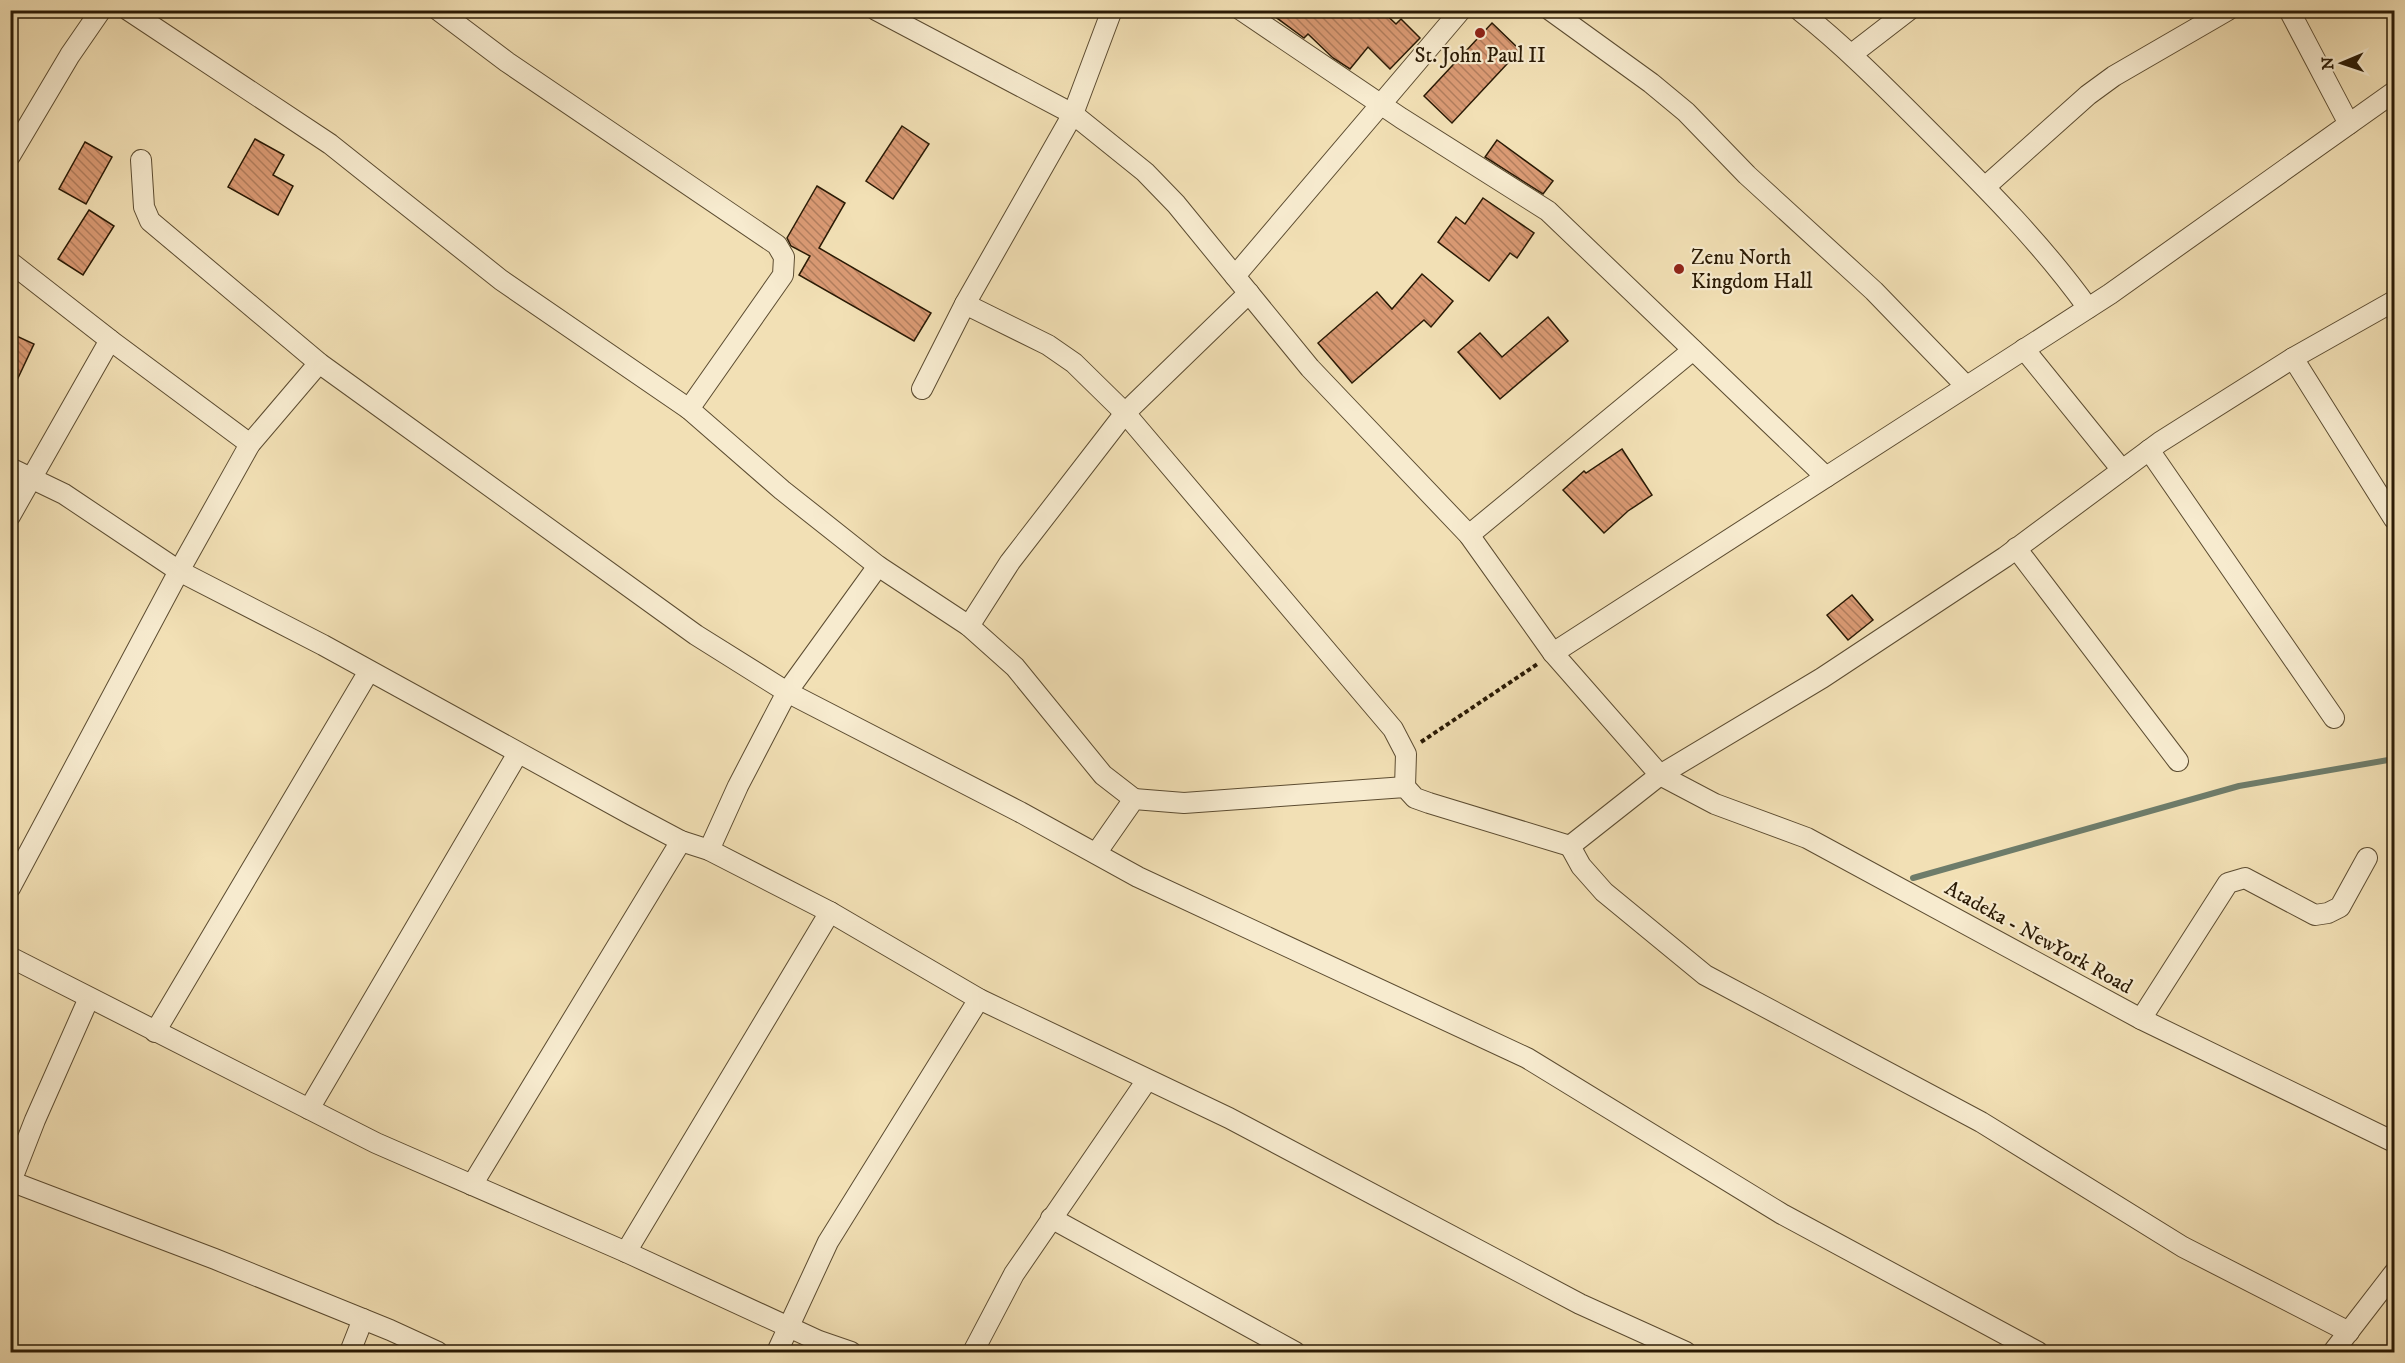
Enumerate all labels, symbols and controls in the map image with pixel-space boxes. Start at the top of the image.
marker: St. John Paul II [1473,26,1487,40]
north arrow [2312,33,2372,93]
place label: St. John Paul II [1414,43,1546,69]
text: N [2318,57,2338,70]
place label: Zenu North Kingdom Hall [1691,245,1813,295]
marker: Zenu North Kingdom Hall [1672,262,1686,276]
street label: Atadeka - NewYork Road [1940,875,2137,1001]

